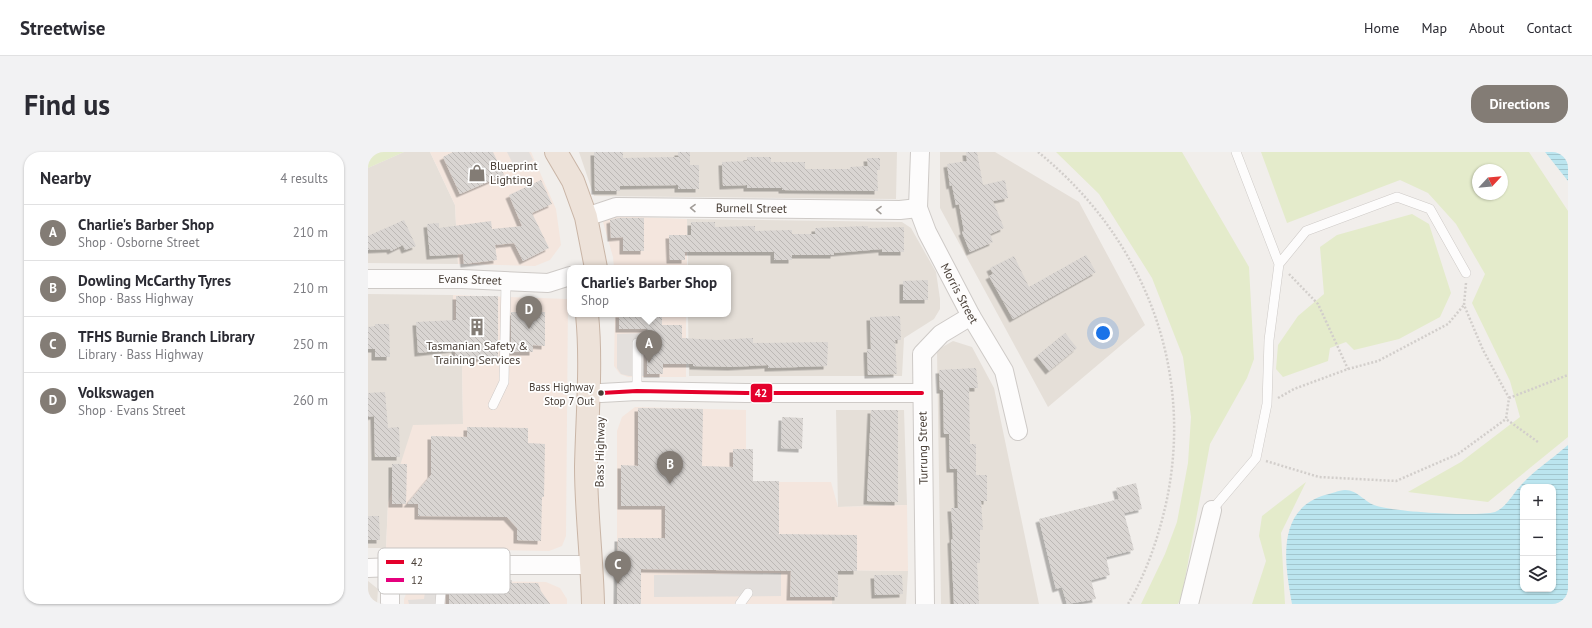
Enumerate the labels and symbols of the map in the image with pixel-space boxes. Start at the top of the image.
place label: Blueprint Lighting [490,158,538,187]
shop icon: Blueprint Lighting [467,163,487,183]
north arrow [1472,164,1508,200]
street label: Burnell Street [716,200,787,216]
one-way arrow [690,204,696,212]
one-way arrow [876,206,882,214]
street label: Morris Street [938,260,982,326]
street label: Evans Street [438,271,502,288]
pin: D [516,296,542,329]
building icon: Tasmanian Safety & Training Services [467,317,487,337]
your location [1093,323,1113,343]
pin: A [636,330,662,363]
place label: Tasmanian Safety & Training Services [426,338,528,367]
place label: Bass Highway Stop 7 Out [529,380,595,408]
line badge: 42 [750,383,773,403]
text: 42 [755,386,767,400]
marker: Bass Highway Stop 7 Out [596,388,606,398]
street label: Turrung Street [914,411,931,485]
street label: Bass Highway [591,416,608,488]
pin: B [657,451,683,484]
legend [378,548,510,594]
pin: C [605,551,631,584]
text: 42 [411,555,423,569]
text: 12 [411,573,423,587]

